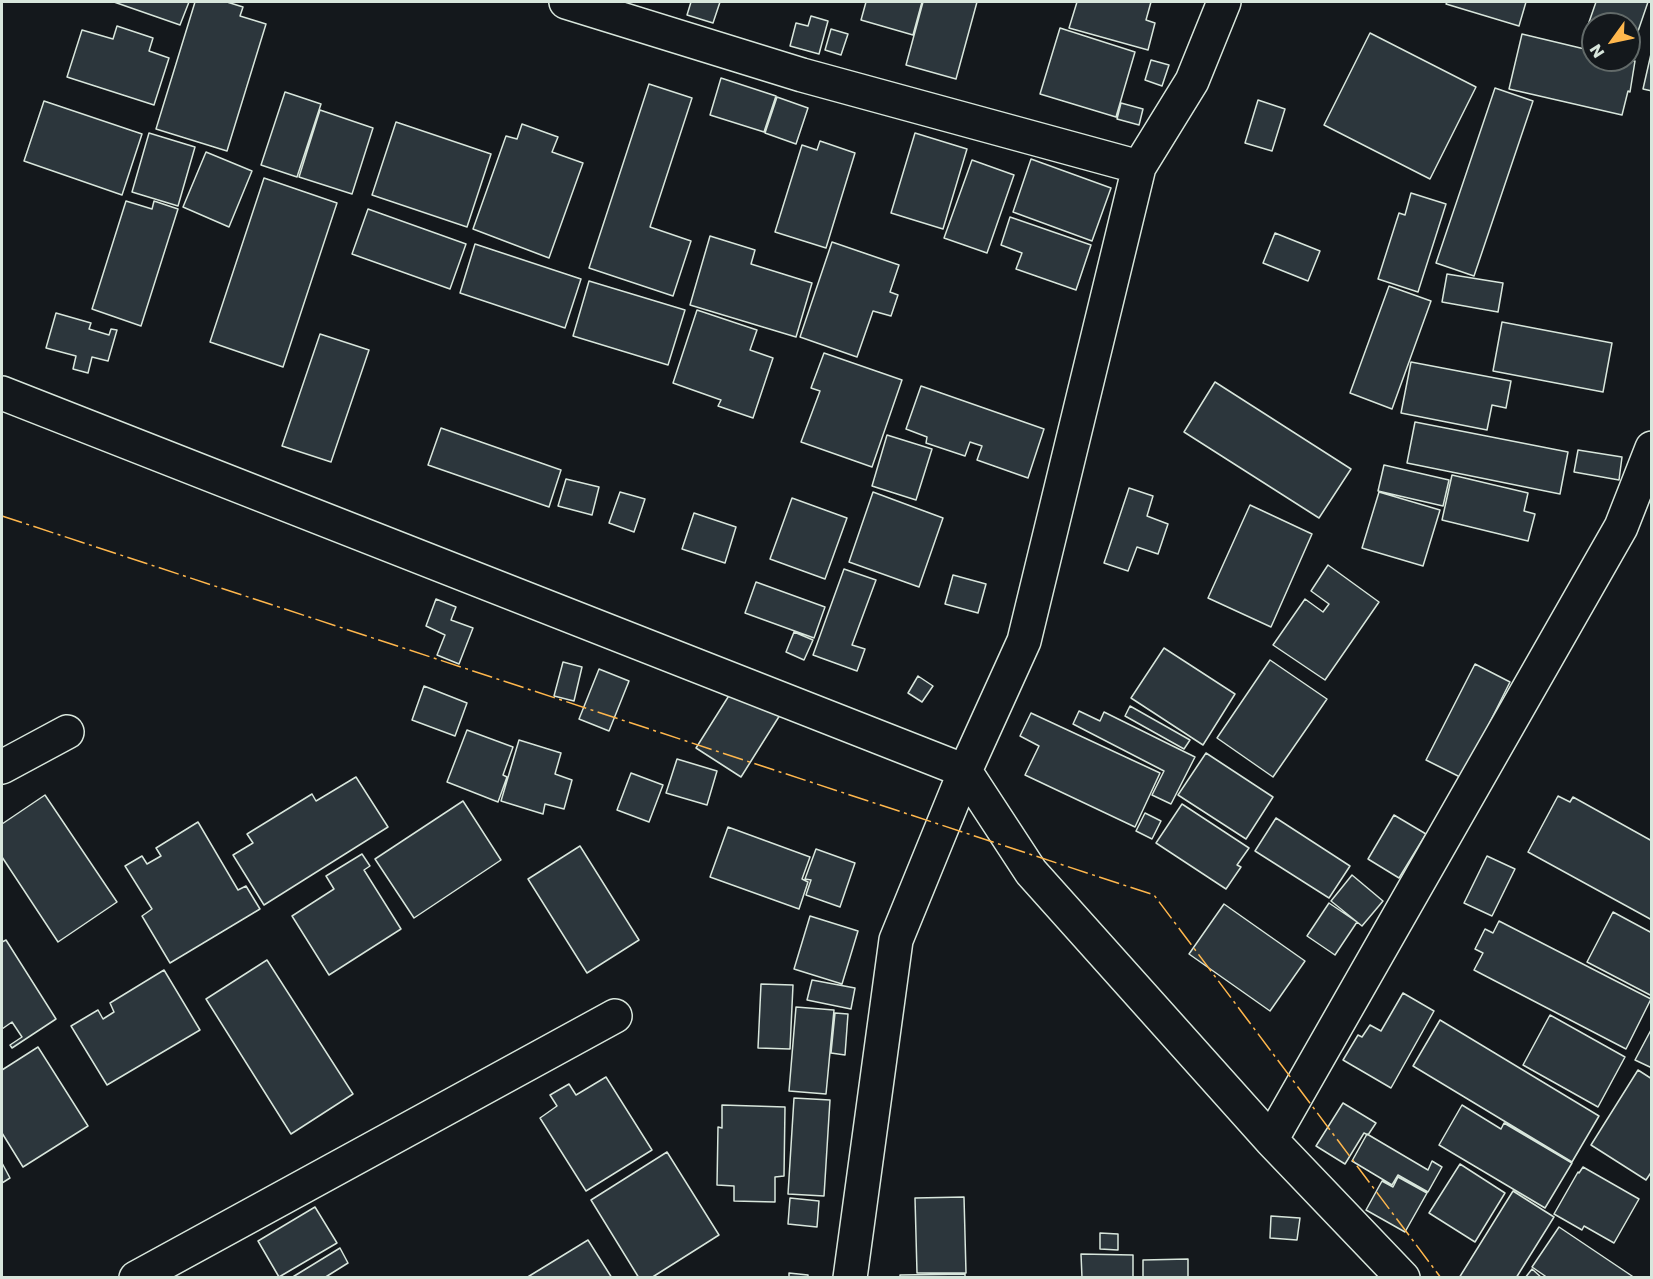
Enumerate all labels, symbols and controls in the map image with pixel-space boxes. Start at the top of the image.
north arrow [1581,12,1641,72]
text: N [1584,40,1610,62]

